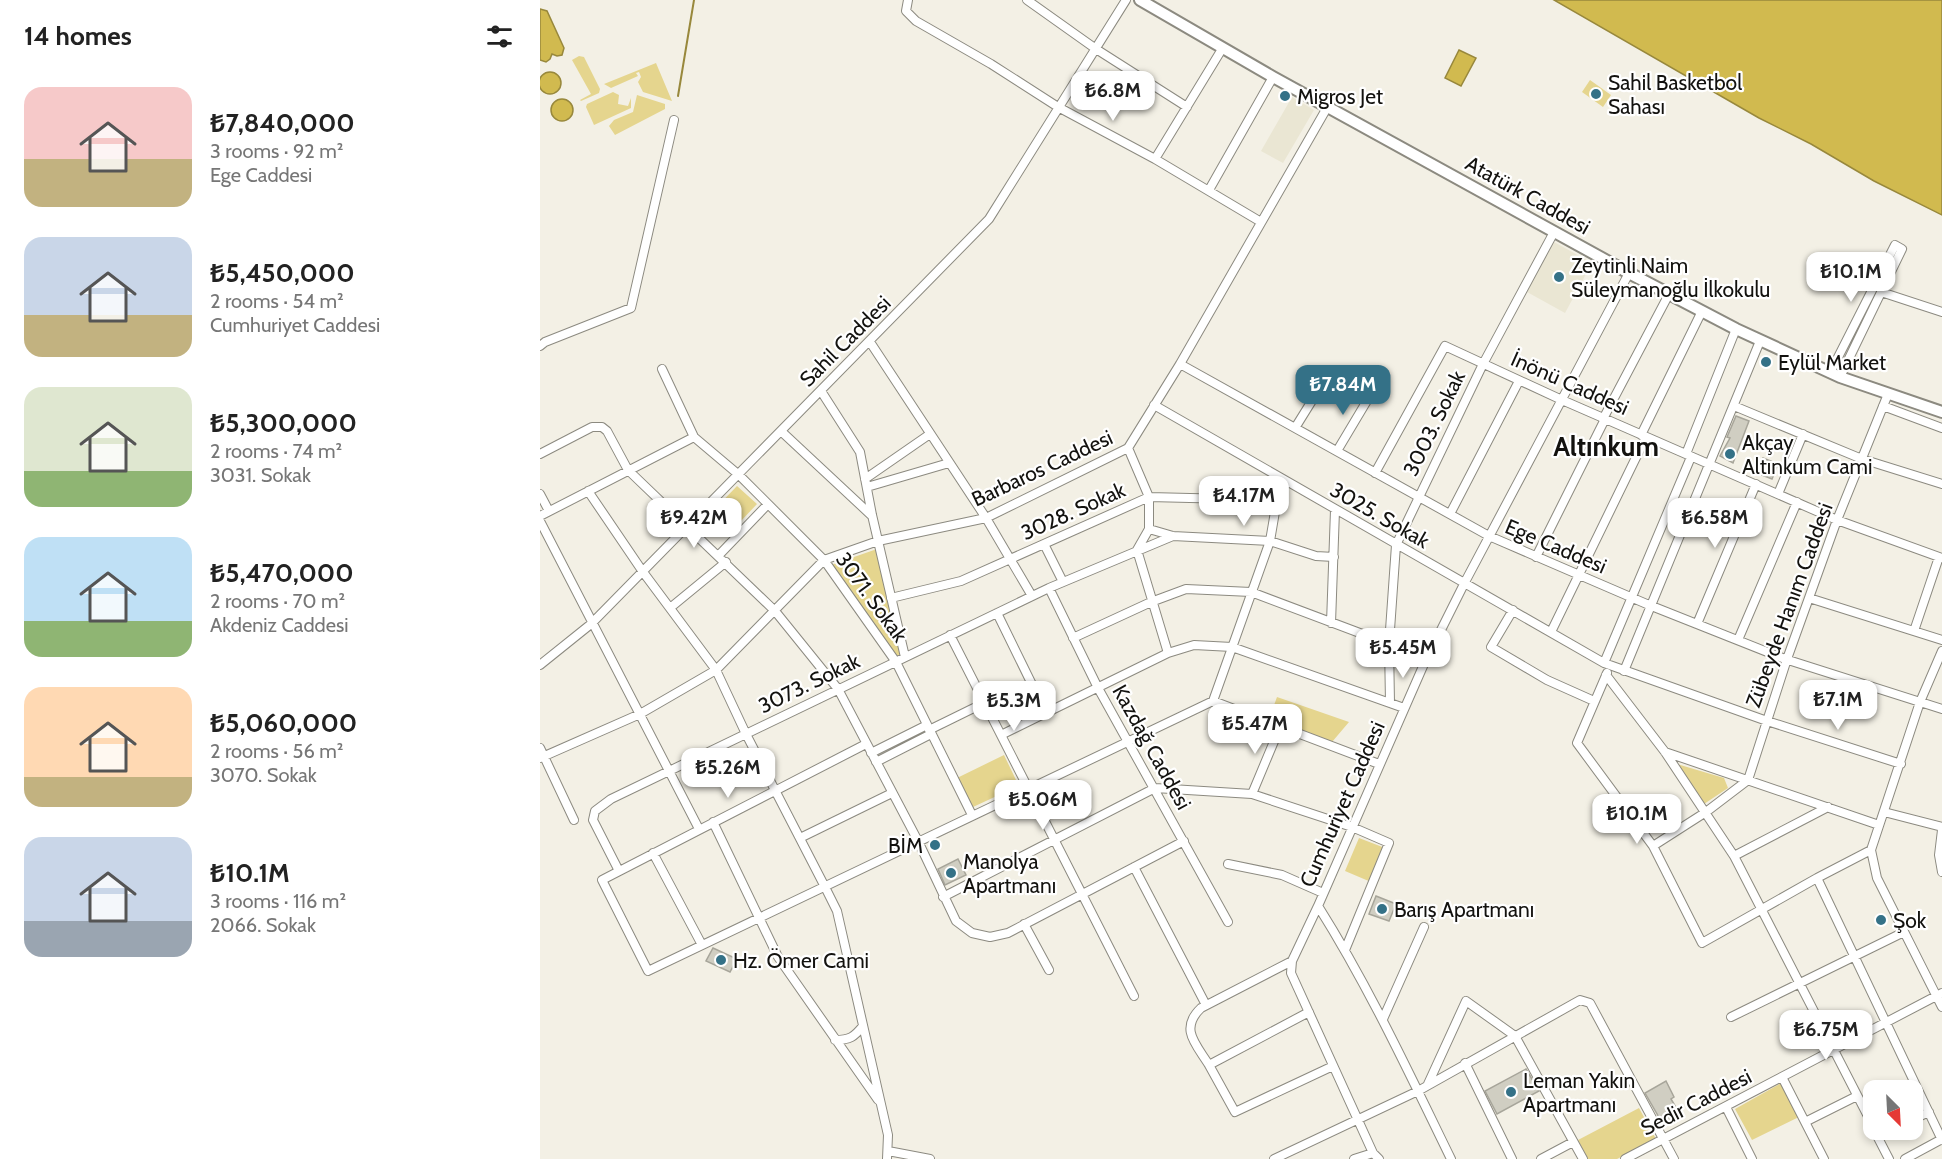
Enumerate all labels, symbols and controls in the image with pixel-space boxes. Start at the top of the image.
text: 14 homes [24,20,132,52]
icon: filters [483,20,516,53]
place label: Sahil Basketbol Sahası [1608,70,1742,119]
pin: ₺6.8M [1071,71,1155,122]
text: ₺6.8M [1085,78,1141,102]
place label: Migros Jet [1297,84,1383,109]
marker: Sahil Basketbol Sahası [1589,87,1603,101]
marker: Migros Jet [1278,89,1292,103]
text: ₺7,840,000 [210,107,355,139]
icon: home [72,111,144,183]
text: 3 rooms · 92 m² [210,139,343,163]
street label: Atatürk Caddesi [1461,151,1595,239]
text: Ege Caddesi [210,163,312,187]
pin: ₺10.1M [1802,252,1900,303]
place label: Zeytinli Naim Süleymanoğlu İlkokulu [1571,253,1770,302]
text: ₺5,450,000 [210,257,355,289]
text: ₺10.1M [1820,259,1882,283]
icon: home [72,261,144,333]
marker: Zeytinli Naim Süleymanoğlu İlkokulu [1552,270,1566,284]
text: 2 rooms · 54 m² [210,289,344,313]
street label: Sahil Caddesi [794,290,896,392]
text: Cumhuriyet Caddesi [210,313,380,337]
street label: İnönü Caddesi [1507,346,1633,420]
place label: Eylül Market [1778,350,1886,375]
marker: Eylül Market [1759,355,1773,369]
pin: ₺7.84M [1294,365,1392,416]
street label: 3003. Sokak [1398,366,1470,480]
text: ₺7.84M [1310,372,1377,396]
text: ₺5,300,000 [210,407,357,439]
icon: home [72,411,144,483]
street label: Barbaros Caddesi [968,424,1116,512]
district label: Altınkum [1553,430,1659,463]
place label: Akçay Altınkum Cami [1742,430,1872,479]
text: 2 rooms · 74 m² [210,439,342,463]
marker: Akçay Altınkum Cami [1723,447,1737,461]
text: 3031. Sokak [210,463,311,487]
pin: ₺4.17M [1195,476,1293,527]
street label: 3028. Sokak [1017,477,1130,545]
street label: 3025. Sokak [1326,477,1434,554]
text: ₺4.17M [1213,483,1275,507]
pin: ₺9.42M [645,498,743,549]
pin: ₺6.58M [1666,498,1764,549]
street label: Zübeyde Hanım Caddesi [1740,499,1838,711]
text: ₺9.42M [661,505,727,529]
text: ₺6.58M [1681,505,1749,529]
street label: Ege Caddesi [1502,513,1610,579]
street label: 3071. Sokak [831,547,913,647]
text: ₺5,470,000 [210,557,354,589]
icon: home [72,561,144,633]
text: 2 rooms · 70 m² [210,589,345,613]
text: Akdeniz Caddesi [210,613,348,637]
pin: ₺5.45M [1354,628,1452,679]
text: ₺5.45M [1370,635,1436,659]
street label: 3073. Sokak [754,648,864,718]
street label: Kazdağ Caddesi [1107,680,1197,814]
pin: ₺7.1M [1796,680,1880,731]
pin: ₺5.3M [972,681,1056,732]
text: ₺7.1M [1813,687,1863,711]
text: ₺5.3M [987,688,1041,712]
pin: ₺5.47M [1206,704,1304,755]
text: ₺5,060,000 [210,707,357,739]
icon: home [72,711,144,783]
text: ₺5.47M [1222,711,1288,735]
street label: Cumhuriyet Caddesi [1294,717,1390,891]
text: 2 rooms · 56 m² [210,739,343,763]
pin: ₺5.26M [679,748,777,799]
text: ₺5.26M [695,755,761,779]
text: 3070. Sokak [210,763,317,787]
pin: ₺5.06M [994,780,1092,831]
text: ₺5.06M [1009,787,1077,811]
pin: ₺10.1M [1588,794,1686,845]
text: ₺10.1M [1606,801,1668,825]
place label: BİM [888,833,923,858]
marker: BİM [928,838,942,852]
place label: Manolya Apartmanı [963,849,1056,898]
text: ₺10.1M [210,857,290,889]
icon: home [72,861,144,933]
marker: Manolya Apartmanı [944,866,958,880]
text: 3 rooms · 116 m² [210,889,346,913]
place label: Barış Apartmanı [1394,897,1534,922]
marker: Barış Apartmanı [1375,902,1389,916]
place label: Şok [1893,908,1927,933]
text: 2066. Sokak [210,913,316,937]
marker: Şok [1874,913,1888,927]
place label: Hz. Ömer Cami [733,948,869,973]
marker: Hz. Ömer Cami [714,953,728,967]
pin: ₺6.75M [1777,1010,1875,1061]
text: ₺6.75M [1793,1017,1859,1041]
street label: Sedir Caddesi [1637,1063,1755,1141]
place label: Leman Yakın Apartmanı [1523,1068,1635,1117]
north arrow [1863,1080,1923,1140]
map controls [1863,1080,1923,1140]
marker: Leman Yakın Apartmanı [1504,1085,1518,1099]

